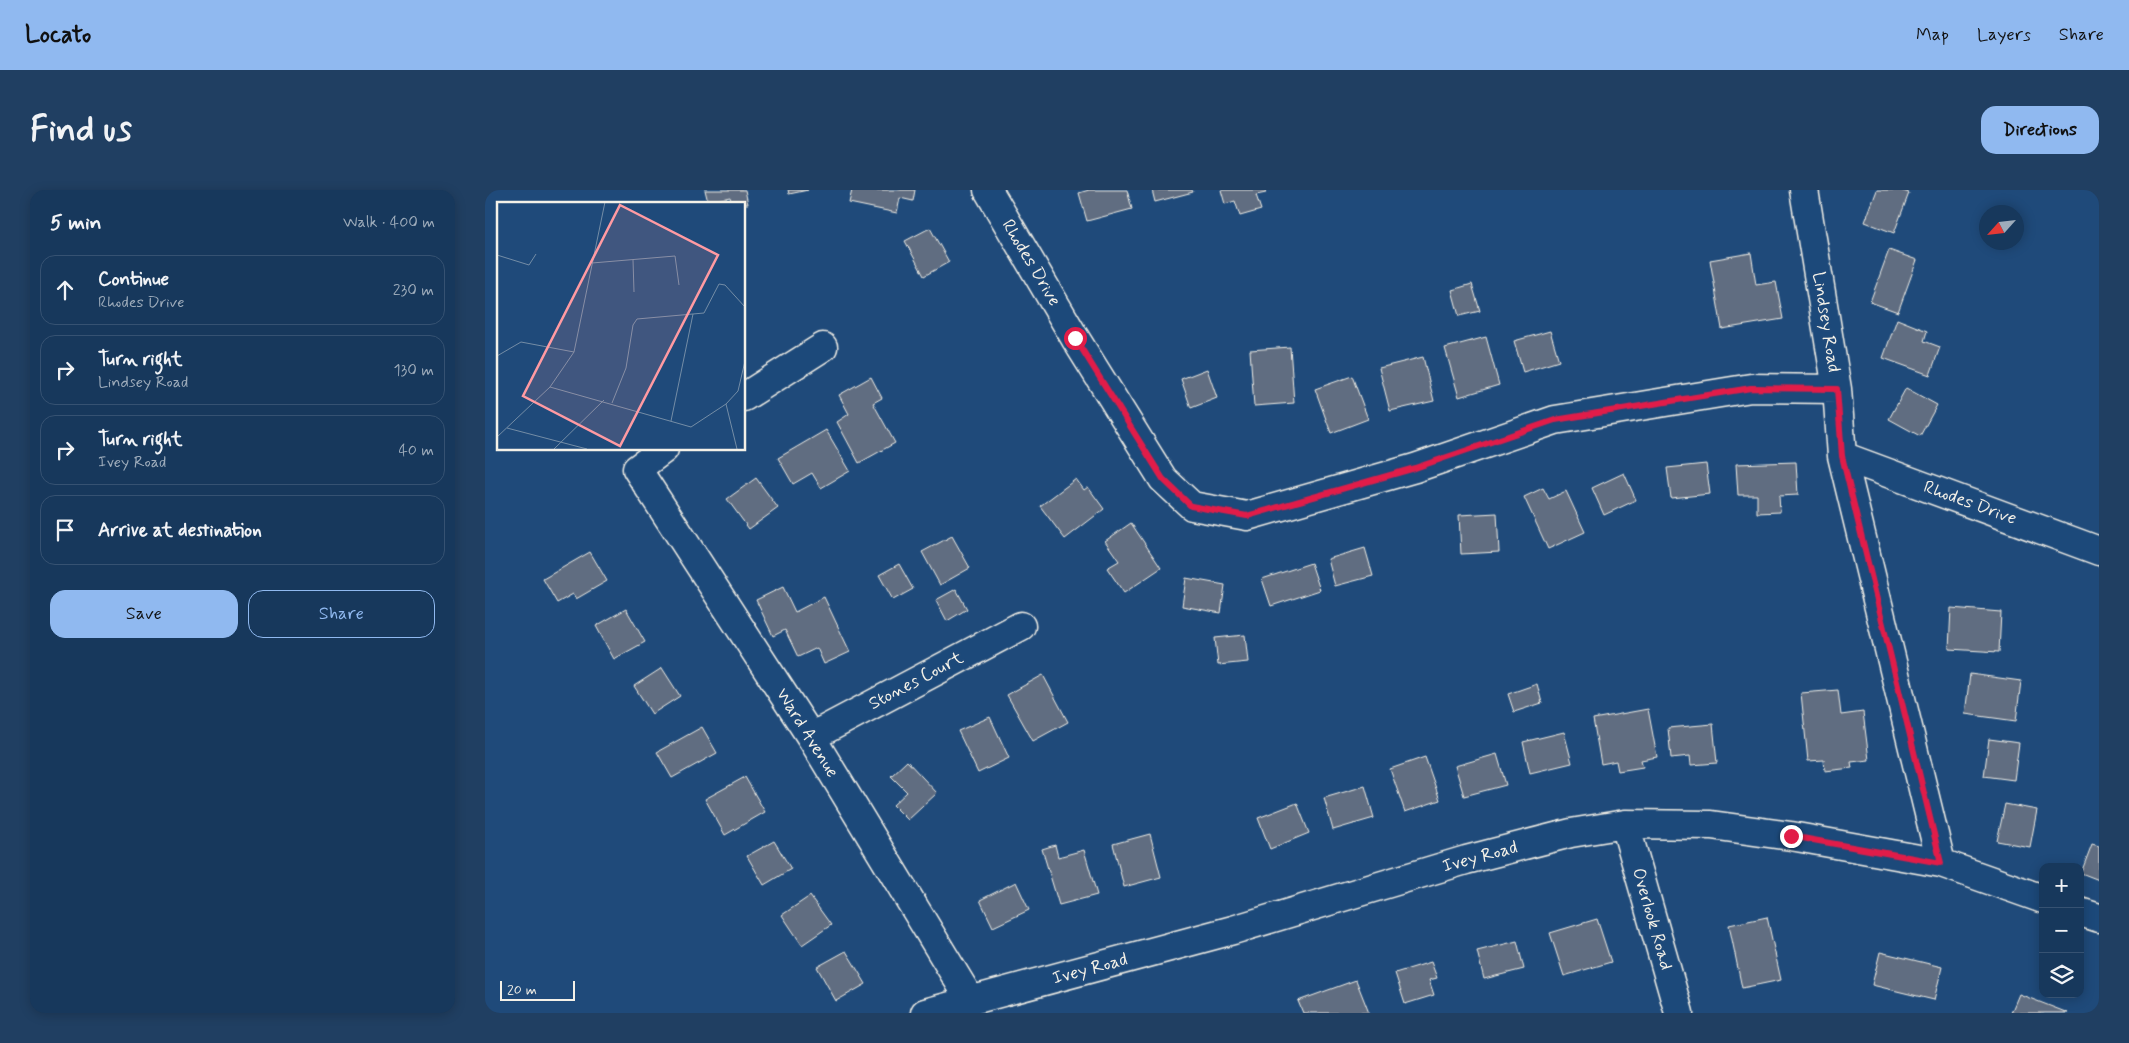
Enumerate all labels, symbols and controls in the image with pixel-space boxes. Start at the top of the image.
text: Locato [25,20,91,51]
text: Map [1916,23,1949,47]
text: Layers [1977,23,2031,47]
text: Share [2059,23,2104,47]
button: Directions [1981,106,2099,154]
text: Find us [30,107,132,153]
inset map [497,202,745,450]
north arrow [1979,205,2024,250]
text: 5 min [50,209,102,237]
text: Walk · 400 m [343,212,435,233]
street label: Rhodes Drive [996,215,1066,311]
text: Continue [98,267,169,292]
street label: Lindsey Road [1806,270,1846,374]
icon: ahead [51,276,79,304]
text: 230 m [393,280,434,301]
text: Rhodes Drive [98,292,185,313]
route start [1064,327,1087,350]
text: Turn right [98,347,182,372]
icon: right [51,356,79,384]
text: 130 m [393,360,434,381]
text: Lindsey Road [98,372,188,393]
text: Turn right [98,427,182,452]
icon: right [51,436,79,464]
text: 40 m [398,440,434,461]
text: Ivey Road [98,452,166,473]
street label: Rhodes Drive [1920,475,2020,531]
icon: arrive [51,516,79,544]
text: Arrive at destination [98,518,262,543]
button: Save [50,590,238,638]
button: Share [248,590,435,638]
street label: Stones Court [864,646,968,716]
street label: Ward Avenue [770,684,844,782]
route end [1780,825,1803,848]
street label: Ivey Road [1440,835,1520,879]
map controls [2039,863,2084,998]
button: + [2039,863,2084,908]
street label: Overlook Road [1626,865,1678,973]
button: − [2039,908,2084,953]
street label: Ivey Road [1050,947,1130,991]
button: layers [2039,953,2084,998]
scale bar [500,978,575,1001]
text: 20 m [507,981,537,999]

